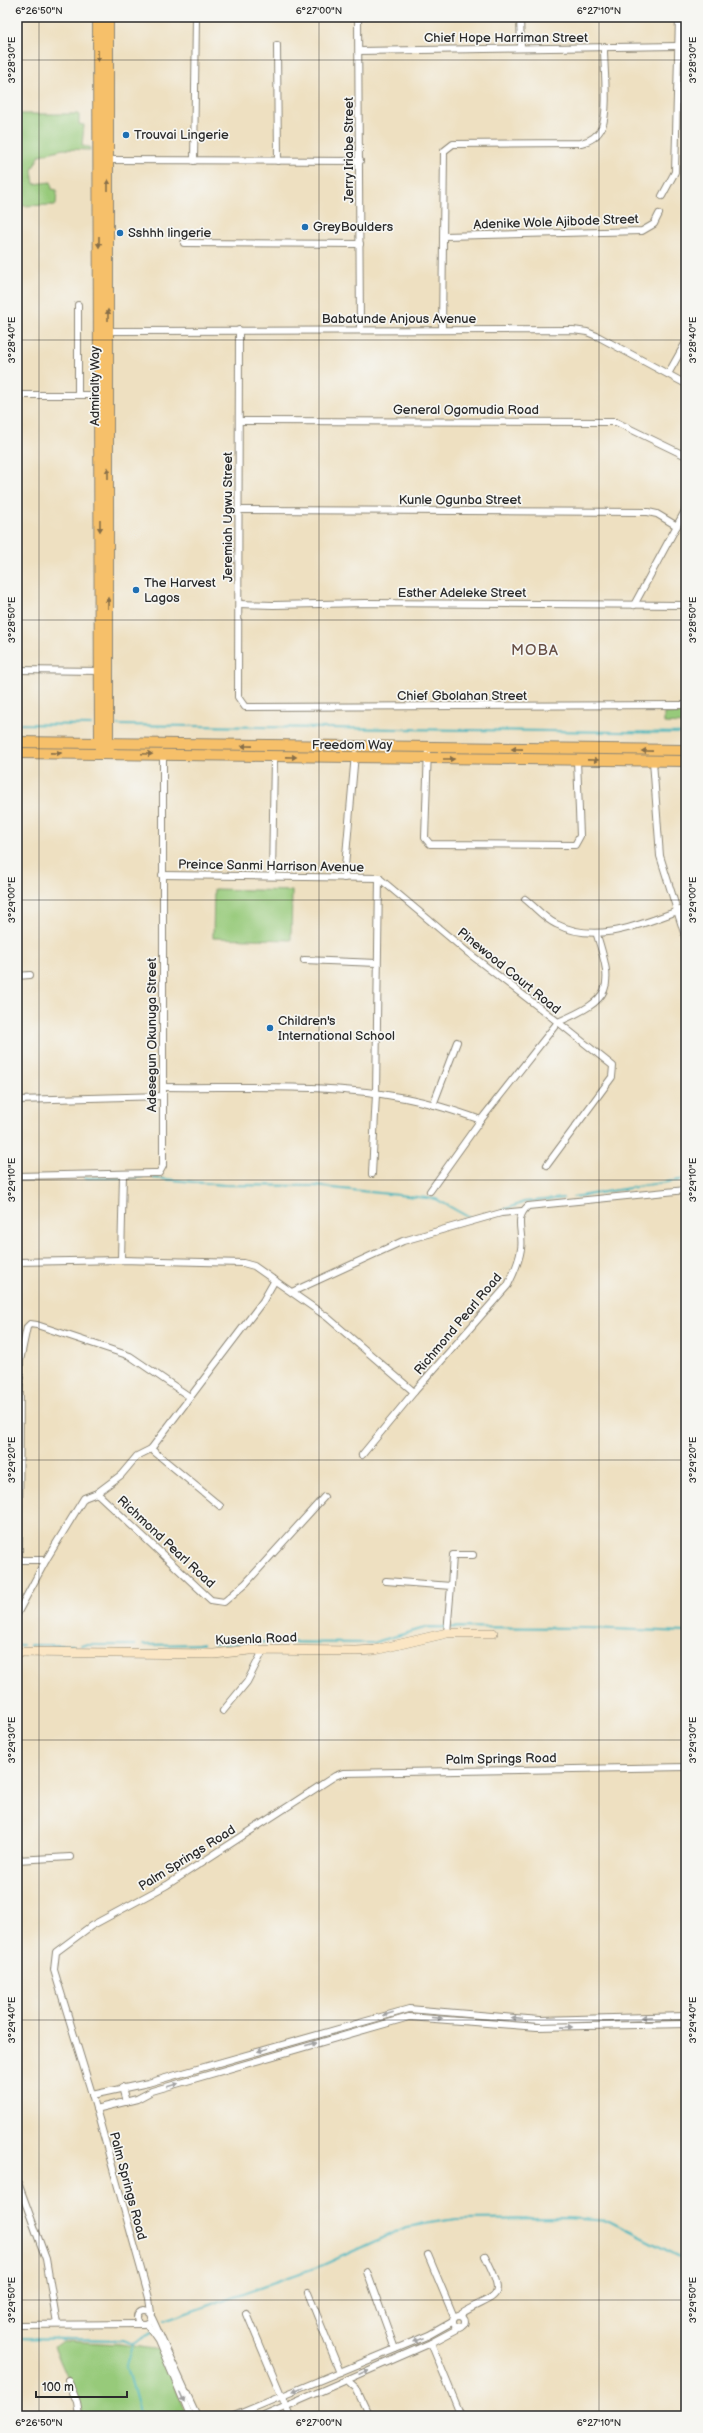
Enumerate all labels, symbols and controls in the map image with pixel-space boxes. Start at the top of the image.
text: 6°26'50"N [15,5,63,17]
text: 6°27'00"N [296,5,342,17]
text: 6°27'10"N [577,5,621,17]
street label: Chief Hope Harriman Street [424,30,588,46]
text: 3°28'30"E [6,36,18,83]
text: 3°28'30"E [687,36,699,83]
one-way arrow [95,50,101,63]
street label: Jerry Iriabe Street [341,97,357,203]
place label: Trouvai Lingerie [134,127,229,143]
marker: Trouvai Lingerie [121,130,131,140]
one-way arrow [105,178,111,191]
street label: Adenike Wole Ajibode Street [473,211,639,233]
place label: GreyBoulders [313,219,394,235]
marker: GreyBoulders [300,222,310,232]
place label: Sshhh lingerie [128,225,212,241]
marker: Sshhh lingerie [115,228,125,238]
one-way arrow [96,236,102,249]
one-way arrow [105,308,111,321]
street label: Babatunde Anjous Avenue [322,311,477,327]
text: 3°28'40"E [6,316,18,363]
text: 3°28'40"E [687,316,699,363]
street label: Admiralty Way [87,346,103,426]
street label: General Ogomudia Road [393,402,539,418]
street label: Jeremiah Ugwu Street [220,452,236,582]
one-way arrow [105,466,111,479]
street label: Kunle Ogunba Street [399,492,521,508]
one-way arrow [97,520,103,533]
place label: The Harvest Lagos [144,575,216,606]
marker: The Harvest Lagos [131,585,141,595]
street label: Esther Adeleke Street [398,585,526,601]
text: 3°28'50"E [6,596,18,643]
one-way arrow [105,596,111,609]
text: 3°28'50"E [687,596,699,643]
district label: MOBA [511,641,559,660]
street label: Chief Gbolahan Street [397,688,527,704]
street label: Freedom Way [312,737,392,753]
one-way arrow [240,743,253,749]
one-way arrow [510,746,523,752]
one-way arrow [641,747,653,754]
one-way arrow [50,750,63,756]
one-way arrow [141,751,154,757]
one-way arrow [285,754,298,760]
one-way arrow [443,756,456,762]
one-way arrow [587,757,600,763]
street label: Preince Sanmi Harrison Avenue [178,856,364,876]
text: 3°29'00"E [6,876,18,923]
text: 3°29'00"E [687,876,699,923]
street label: Pinewood Court Road [454,924,564,1018]
street label: Adesegun Okunuga Street [144,958,160,1112]
place label: Children's International School [278,1013,395,1044]
marker: Children's International School [265,1023,275,1033]
text: 3°29'10"E [6,1157,18,1202]
text: 3°29'10"E [687,1157,699,1202]
street label: Richmond Pearl Road [411,1270,505,1378]
text: 3°29'20"E [6,1436,18,1483]
text: 3°29'20"E [687,1436,699,1483]
street label: Richmond Pearl Road [114,1492,218,1592]
street label: Kusenla Road [215,1630,297,1648]
text: 3°29'30"E [6,1716,18,1763]
text: 3°29'30"E [687,1716,699,1763]
street label: Palm Springs Road [445,1750,557,1768]
street label: Palm Springs Road [136,1822,238,1894]
text: 3°29'40"E [6,1996,18,2043]
text: 3°29'40"E [687,1996,699,2043]
one-way arrow [382,2011,394,2017]
one-way arrow [641,2013,653,2020]
one-way arrow [511,2014,523,2021]
one-way arrow [431,2015,443,2022]
one-way arrow [561,2024,574,2030]
one-way arrow [306,2041,318,2047]
one-way arrow [257,2047,269,2053]
one-way arrow [168,2082,180,2088]
street label: Palm Springs Road [106,2130,150,2242]
text: 3°29'50"E [6,2276,18,2323]
text: 3°29'50"E [687,2276,699,2323]
one-way arrow [411,2337,423,2343]
one-way arrow [358,2369,370,2375]
scale bar [36,2373,127,2399]
text: 100 m [42,2380,74,2395]
one-way arrow [292,2387,304,2393]
one-way arrow [179,2391,185,2403]
text: 6°26'50"N [15,2417,63,2429]
text: 6°27'00"N [296,2417,342,2429]
text: 6°27'10"N [577,2417,621,2429]

